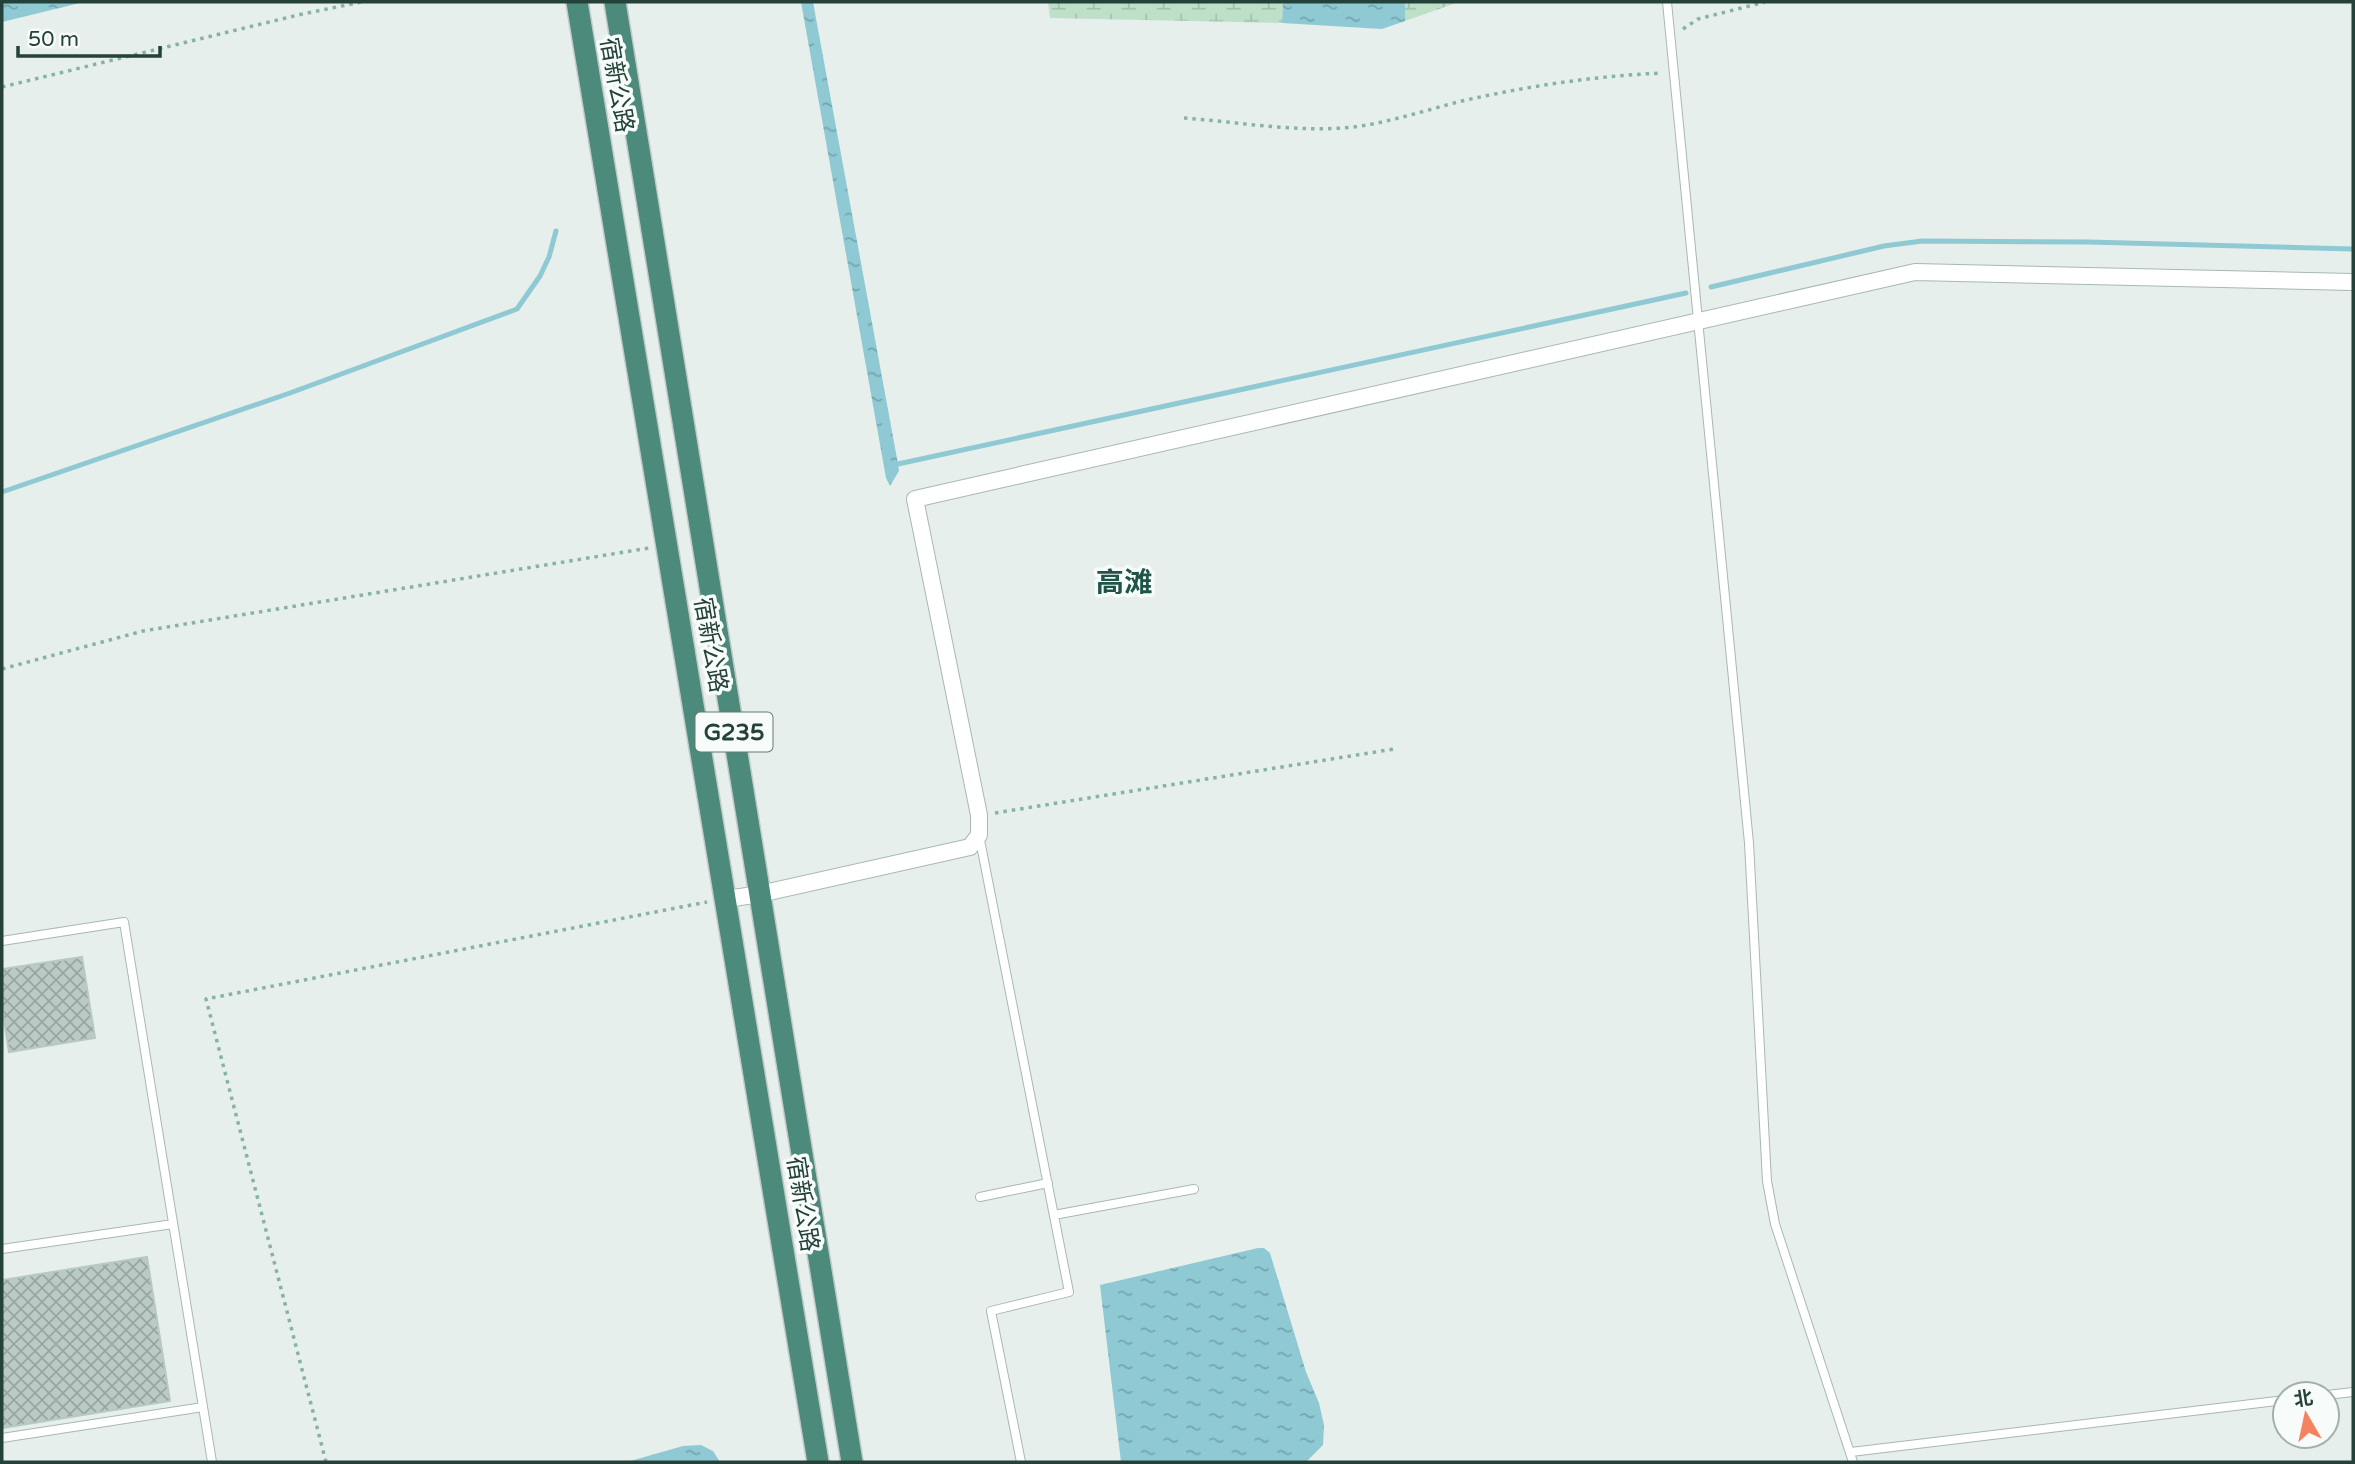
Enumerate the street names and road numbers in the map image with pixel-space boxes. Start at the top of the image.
street label: 宿新公路 [594,35,639,135]
street label: 宿新公路 [688,595,733,695]
road number: G235 [696,712,772,752]
street label: 宿新公路 [781,1154,824,1254]

